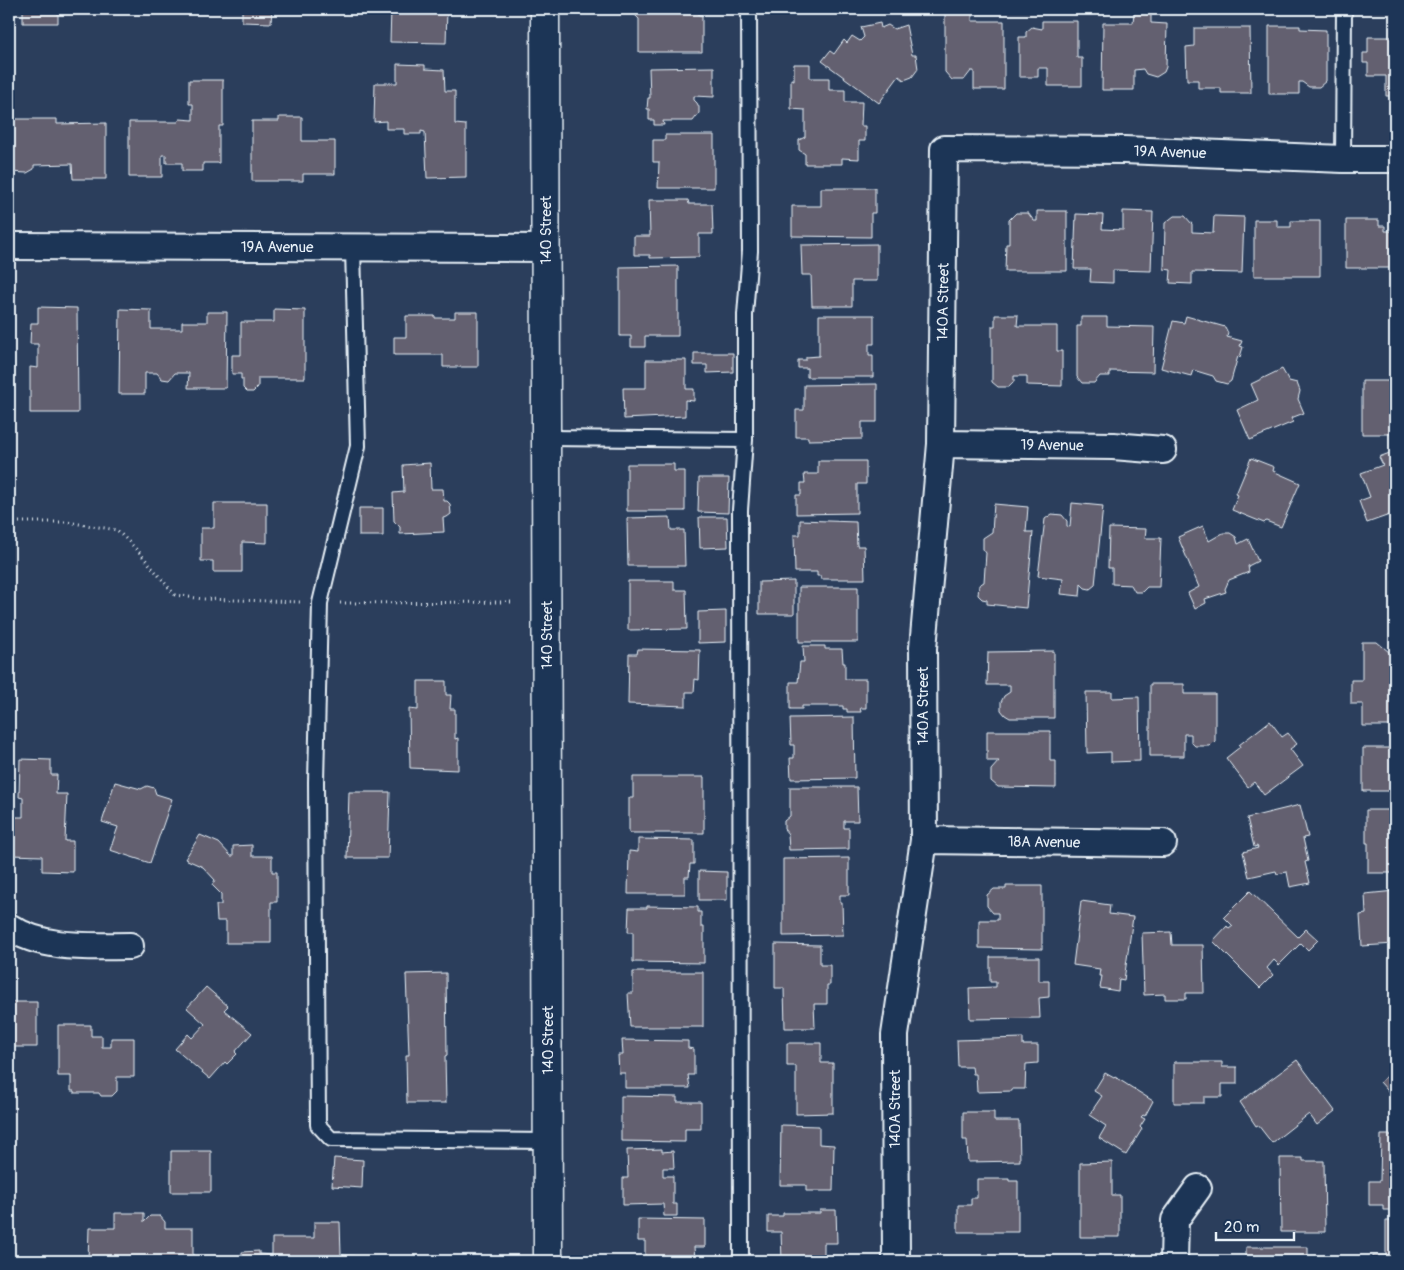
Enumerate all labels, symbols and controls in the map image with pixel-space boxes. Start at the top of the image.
street label: 19A Avenue [1133,142,1207,163]
street label: 140 Street [537,195,556,264]
street label: 19A Avenue [241,238,314,257]
street label: 140A Street [933,262,954,341]
street label: 19 Avenue [1020,435,1084,456]
street label: 140 Street [538,600,557,669]
street label: 140A Street [914,666,933,745]
street label: 18A Avenue [1008,832,1081,853]
street label: 140 Street [539,1005,558,1074]
street label: 140A Street [886,1069,905,1148]
scale bar [1216,1210,1294,1242]
text: 20 m [1224,1218,1259,1237]

